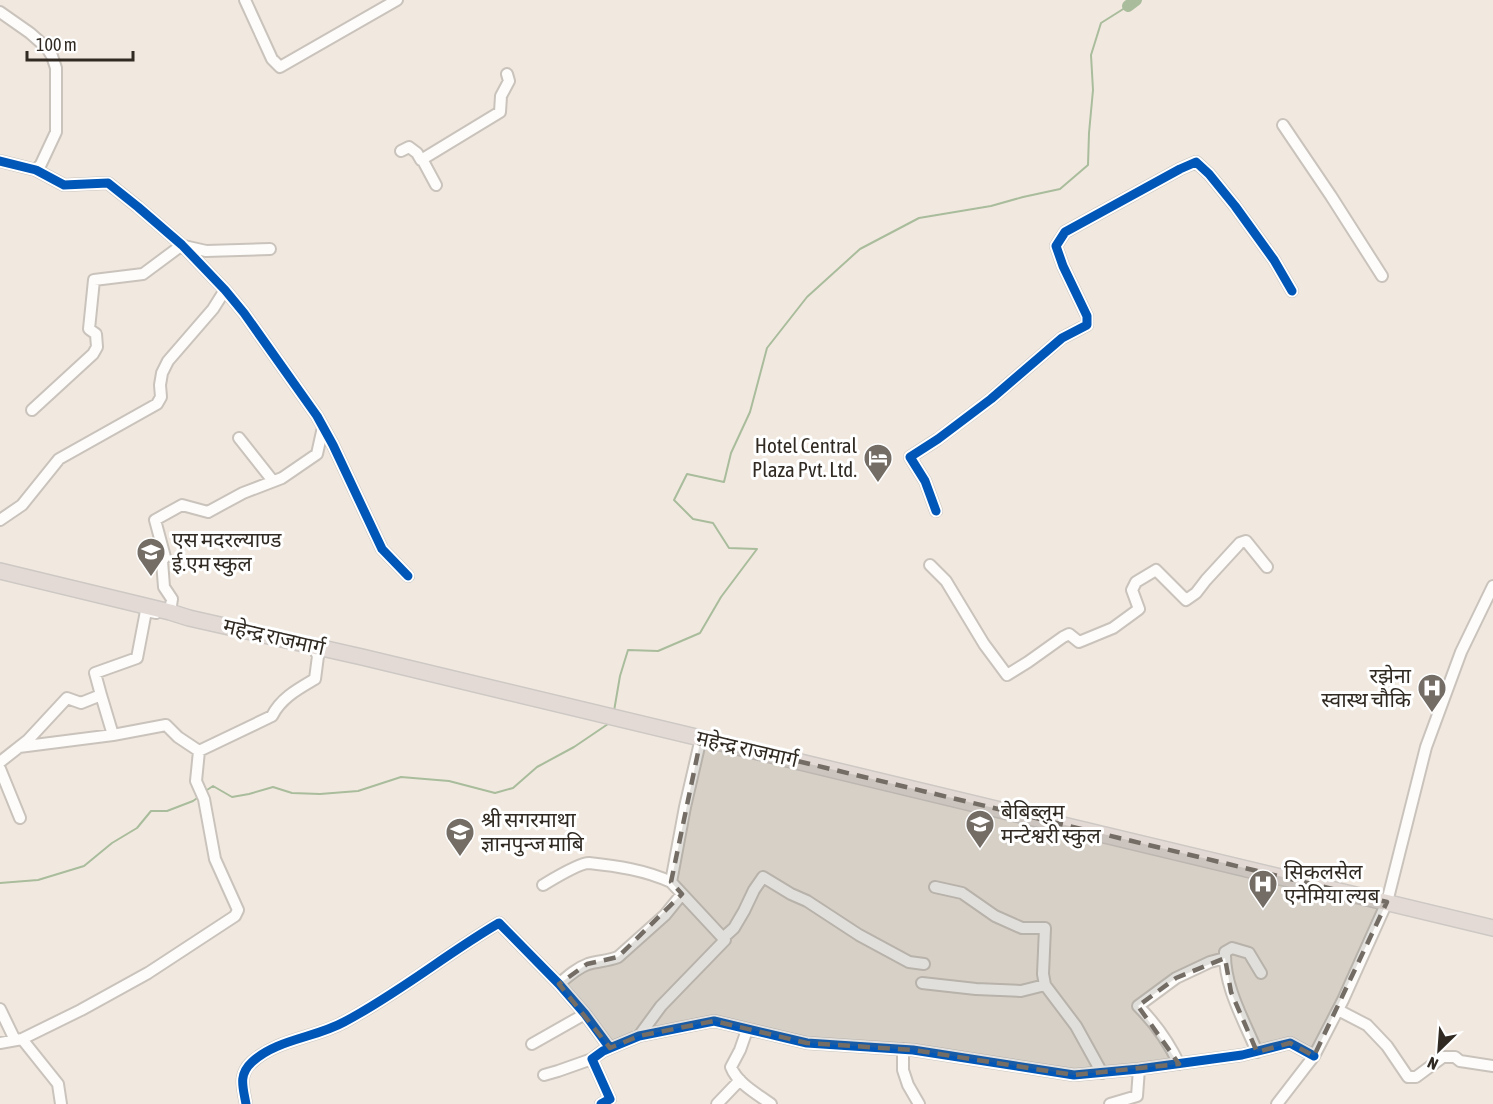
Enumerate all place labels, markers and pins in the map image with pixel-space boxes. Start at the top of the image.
place label: Hotel Central Plaza Pvt. Ltd. [752,433,857,481]
hotel icon: Hotel Central Plaza Pvt. Ltd. [862,442,894,484]
place label: एस मदरल्याण्ड ई.एम स्कुल [172,527,282,577]
school or university icon: एस मदरल्याण्ड ई.एम स्कुल [135,536,167,578]
place label: रझेना स्वास्थ चौकि [1321,663,1412,711]
hospital icon: रझेना स्वास्थ चौकि [1416,672,1448,714]
place label: बेबिब्लुम मन्टेश्वरी स्कुल [1001,799,1101,849]
place label: श्री सगरमाथा ज्ञानपुन्ज माबि [481,807,585,857]
school or university icon: बेबिब्लुम मन्टेश्वरी स्कुल [964,808,996,850]
school or university icon: श्री सगरमाथा ज्ञानपुन्ज माबि [444,816,476,858]
place label: सिकलसेल एनेमिया ल्यब [1284,859,1381,907]
hospital icon: सिकलसेल एनेमिया ल्यब [1247,868,1279,910]

